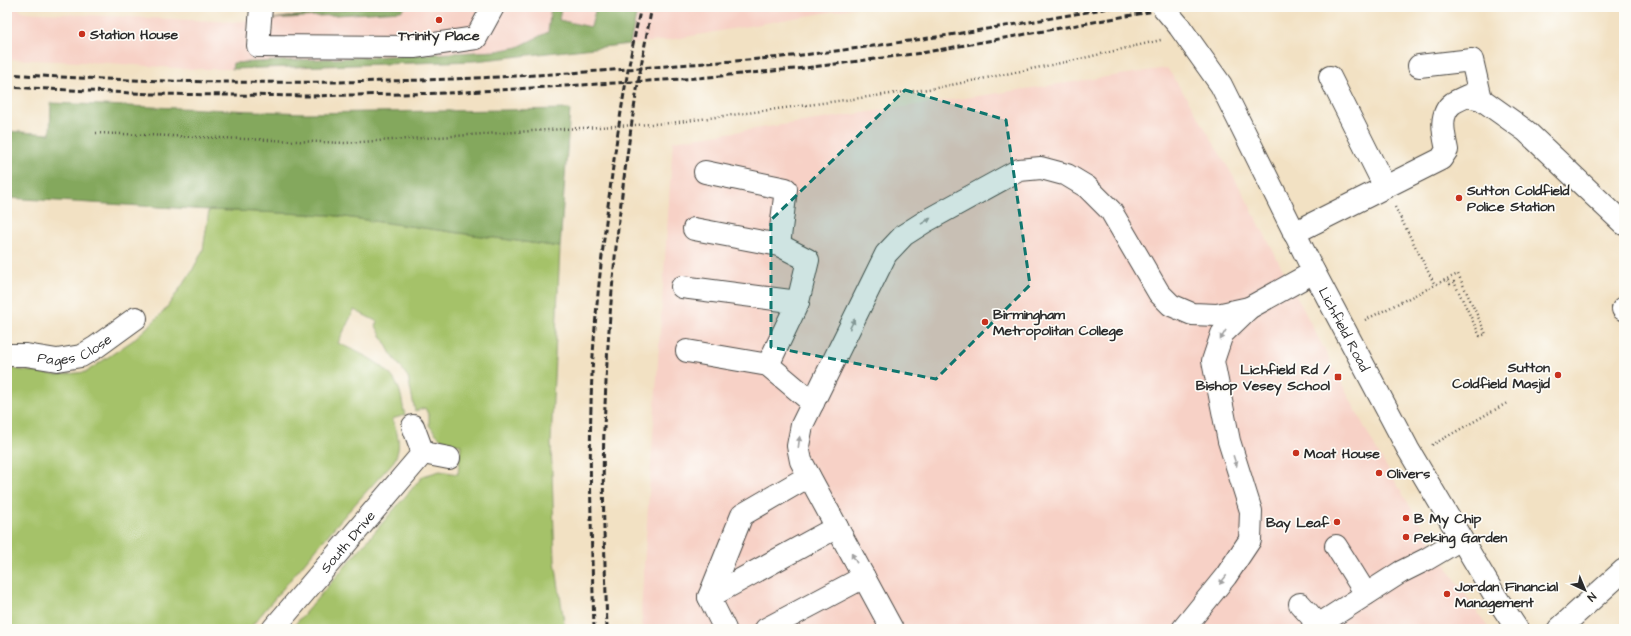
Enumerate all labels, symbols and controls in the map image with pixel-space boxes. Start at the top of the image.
marker: Trinity Place [434,15,444,25]
place label: Station House [89,25,179,45]
place label: Trinity Place [397,26,480,46]
marker: Station House [77,29,87,39]
place label: Sutton Coldfield Police Station [1466,181,1570,217]
marker: Sutton Coldfield Police Station [1454,193,1464,203]
one-way arrow [921,217,931,225]
street label: Lichfield Road [1313,284,1374,375]
place label: Birmingham Metropolitan College [993,305,1124,342]
marker: Birmingham Metropolitan College [980,317,990,327]
one-way arrow [849,318,855,329]
street label: Pages Close [36,330,116,371]
one-way arrow [1219,330,1226,341]
place label: Sutton Coldfield Masjid [1452,358,1551,394]
place label: Lichfield Rd / Bishop Vesey School [1196,360,1331,396]
marker: Sutton Coldfield Masjid [1553,370,1563,380]
marker: Lichfield Rd / Bishop Vesey School [1333,372,1343,382]
one-way arrow [796,435,802,448]
place label: Moat House [1304,444,1380,464]
marker: Moat House [1291,448,1301,458]
one-way arrow [1232,455,1238,467]
place label: Olivers [1387,464,1430,484]
marker: Olivers [1374,468,1384,478]
street label: South Drive [316,506,381,578]
place label: B My Chip [1414,509,1481,529]
place label: Bay Leaf [1266,513,1330,533]
marker: B My Chip [1401,513,1411,523]
marker: Bay Leaf [1332,517,1342,527]
place label: Peking Garden [1414,528,1507,549]
marker: Peking Garden [1401,532,1411,542]
one-way arrow [850,552,857,564]
north arrow [1565,570,1605,610]
one-way arrow [1219,575,1227,586]
place label: Jordan Financial Management [1454,577,1559,614]
marker: Jordan Financial Management [1442,589,1452,599]
text: N [1584,589,1599,605]

